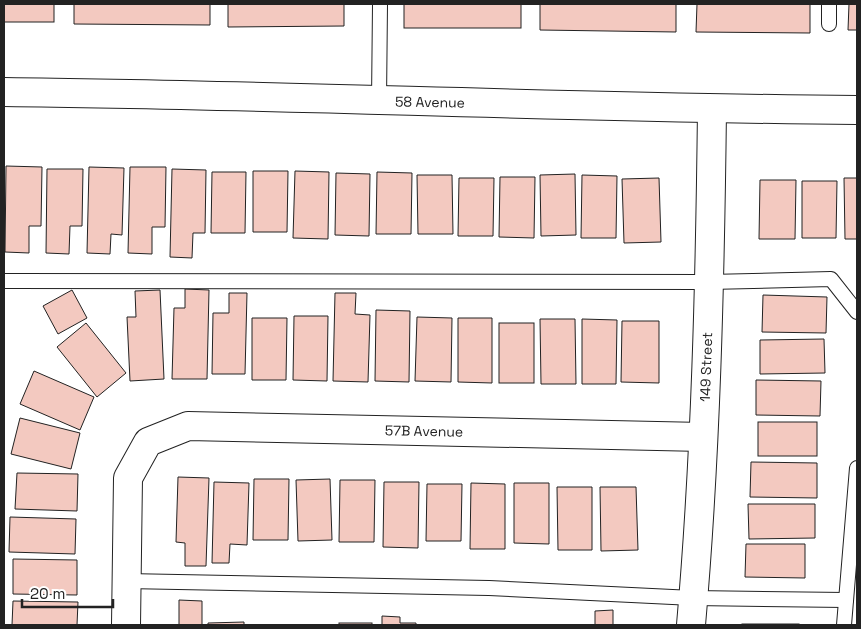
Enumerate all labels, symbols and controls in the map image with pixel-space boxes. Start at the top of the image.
street label: 58 Avenue [395,92,465,112]
street label: 149 Street [696,332,716,402]
street label: 57B Avenue [385,421,463,441]
scale bar [22,576,114,608]
text: 20 m [30,584,65,603]

